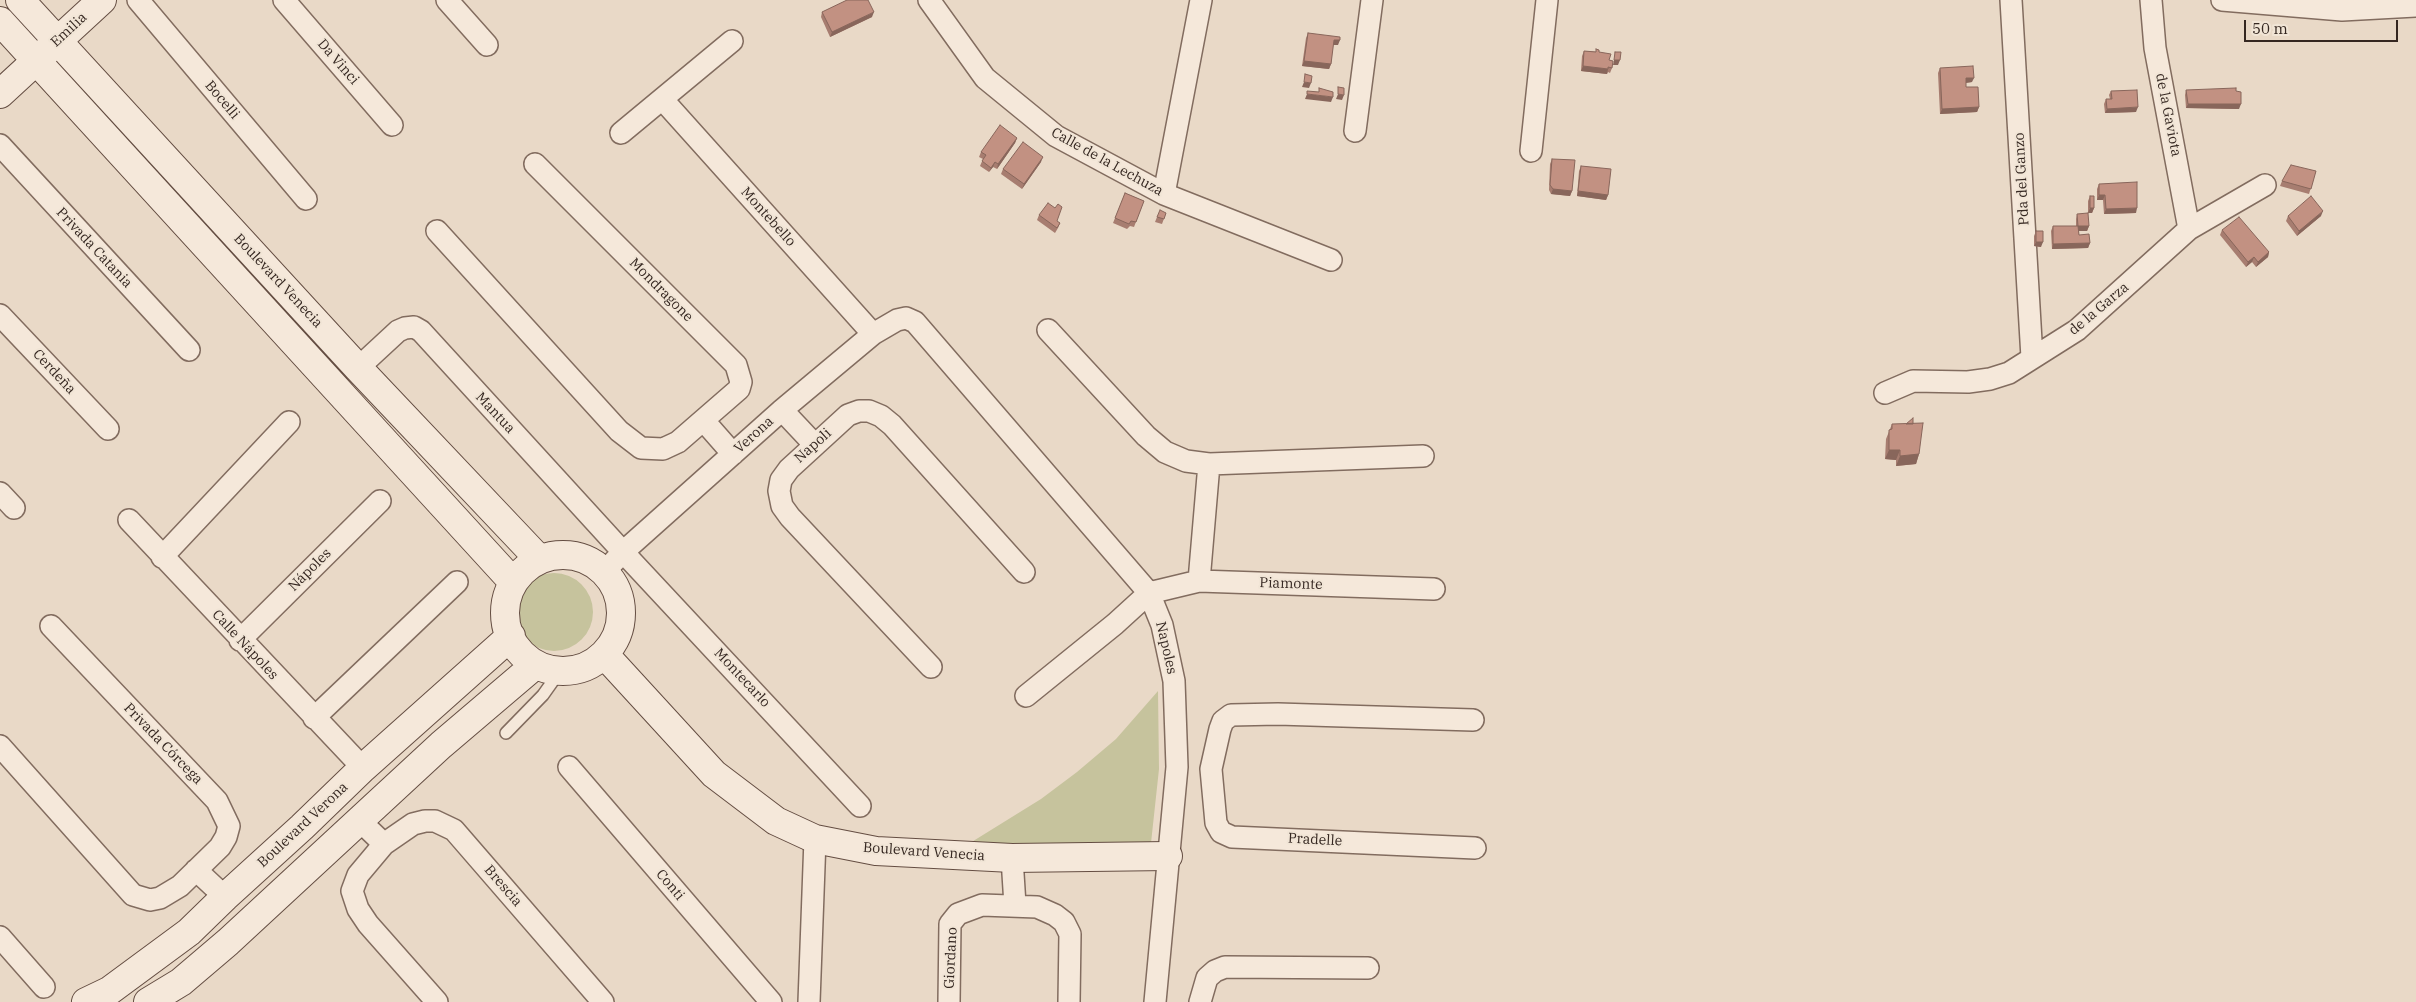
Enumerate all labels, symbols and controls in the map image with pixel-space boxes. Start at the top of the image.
street label: Emilia [48,9,90,51]
scale bar [2246,10,2400,42]
text: 50 m [2252,19,2288,38]
street label: Da Vinci [314,36,362,88]
street label: de la Gaviota [2152,72,2184,158]
street label: Bocelli [201,77,243,123]
street label: Calle de la Lechuza [1048,124,1166,200]
street label: Pda del Ganzo [2011,132,2033,226]
street label: Montebello [737,184,799,250]
street label: Privada Catania [53,204,135,292]
street label: Boulevard Venecia [230,231,326,331]
street label: Mondragone [626,255,696,325]
street label: de la Garza [2066,279,2132,339]
street label: Cerdeña [29,346,79,398]
street label: Mantua [472,389,518,437]
street label: Verona [731,413,777,457]
street label: Napoli [791,425,835,467]
street label: Nápoles [285,545,335,595]
street label: Piamonte [1259,574,1323,594]
street label: Calle Nápoles [208,607,282,683]
street label: Napoles [1152,620,1180,676]
street label: Montecarlo [710,645,774,711]
street label: Privada Córcega [120,700,206,788]
street label: Boulevard Verona [254,779,352,871]
street label: Pradelle [1287,830,1343,850]
street label: Boulevard Venecia [862,839,986,865]
street label: Brescia [481,862,525,910]
street label: Conti [652,866,688,904]
street label: Giordano [941,927,961,989]

